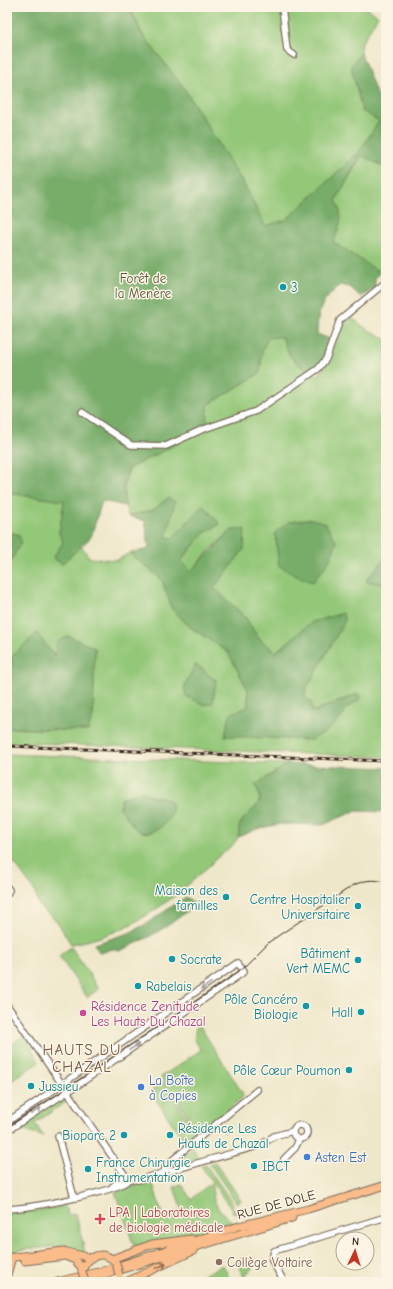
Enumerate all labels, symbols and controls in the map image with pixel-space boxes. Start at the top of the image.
park label: Forêt de la Menère [115,271,172,301]
place label: 3 [291,280,298,295]
marker: 3 [278,282,288,292]
place label: Maison des familles [155,883,218,913]
marker: Maison des familles [221,892,231,902]
place label: Centre Hospitalier Universitaire [250,892,351,922]
marker: Centre Hospitalier Universitaire [353,901,363,911]
place label: Bâtiment Vert MEMC [287,946,351,976]
place label: Socrate [180,952,222,967]
marker: Socrate [167,954,177,964]
marker: Bâtiment Vert MEMC [353,955,363,965]
place label: Rabelais [146,979,192,994]
marker: Rabelais [133,981,143,991]
one-way arrow [201,982,212,990]
place label: Pôle Cancéro Biologie [224,992,298,1022]
place label: Résidence Zenitude Les Hauts Du Chazal [91,999,205,1029]
marker: Pôle Cancéro Biologie [301,1001,311,1011]
place label: Hall [331,1005,353,1020]
marker: Hall [356,1007,366,1017]
marker: Résidence Zenitude Les Hauts Du Chazal [78,1008,88,1018]
district label: HAUTS DU CHAZAL [43,1041,121,1076]
one-way arrow [128,1043,140,1051]
place label: Pôle Cœur Poumon [233,1063,341,1078]
marker: Pôle Cœur Poumon [344,1065,354,1075]
place label: La Boîte à Copies [149,1073,197,1103]
place label: Jussieu [39,1079,79,1094]
marker: Jussieu [26,1081,36,1091]
marker: La Boîte à Copies [136,1082,146,1092]
one-way arrow [31,1107,42,1115]
place label: Résidence Les Hauts de Chazal [178,1121,269,1151]
place label: Bioparc 2 [62,1128,116,1143]
marker: Bioparc 2 [119,1130,129,1140]
marker: Résidence Les Hauts de Chazal [165,1130,175,1140]
place label: Asten Est [315,1150,368,1165]
marker: Asten Est [302,1152,312,1162]
place label: France Chirurgie Instrumentation [96,1155,191,1185]
place label: IBCT [262,1159,290,1174]
marker: IBCT [249,1161,259,1171]
marker: France Chirurgie Instrumentation [83,1164,93,1174]
street label: RUE DE DOLE [235,1187,317,1222]
place label: LPA | Laboratoires de biologie médicale [109,1205,224,1235]
marker: LPA | Laboratoires de biologie médicale [94,1213,106,1225]
north arrow [335,1231,375,1271]
text: N [352,1235,360,1248]
place label: Collège Voltaire [227,1255,313,1270]
marker: Collège Voltaire [214,1257,224,1267]
one-way arrow [155,1262,167,1269]

